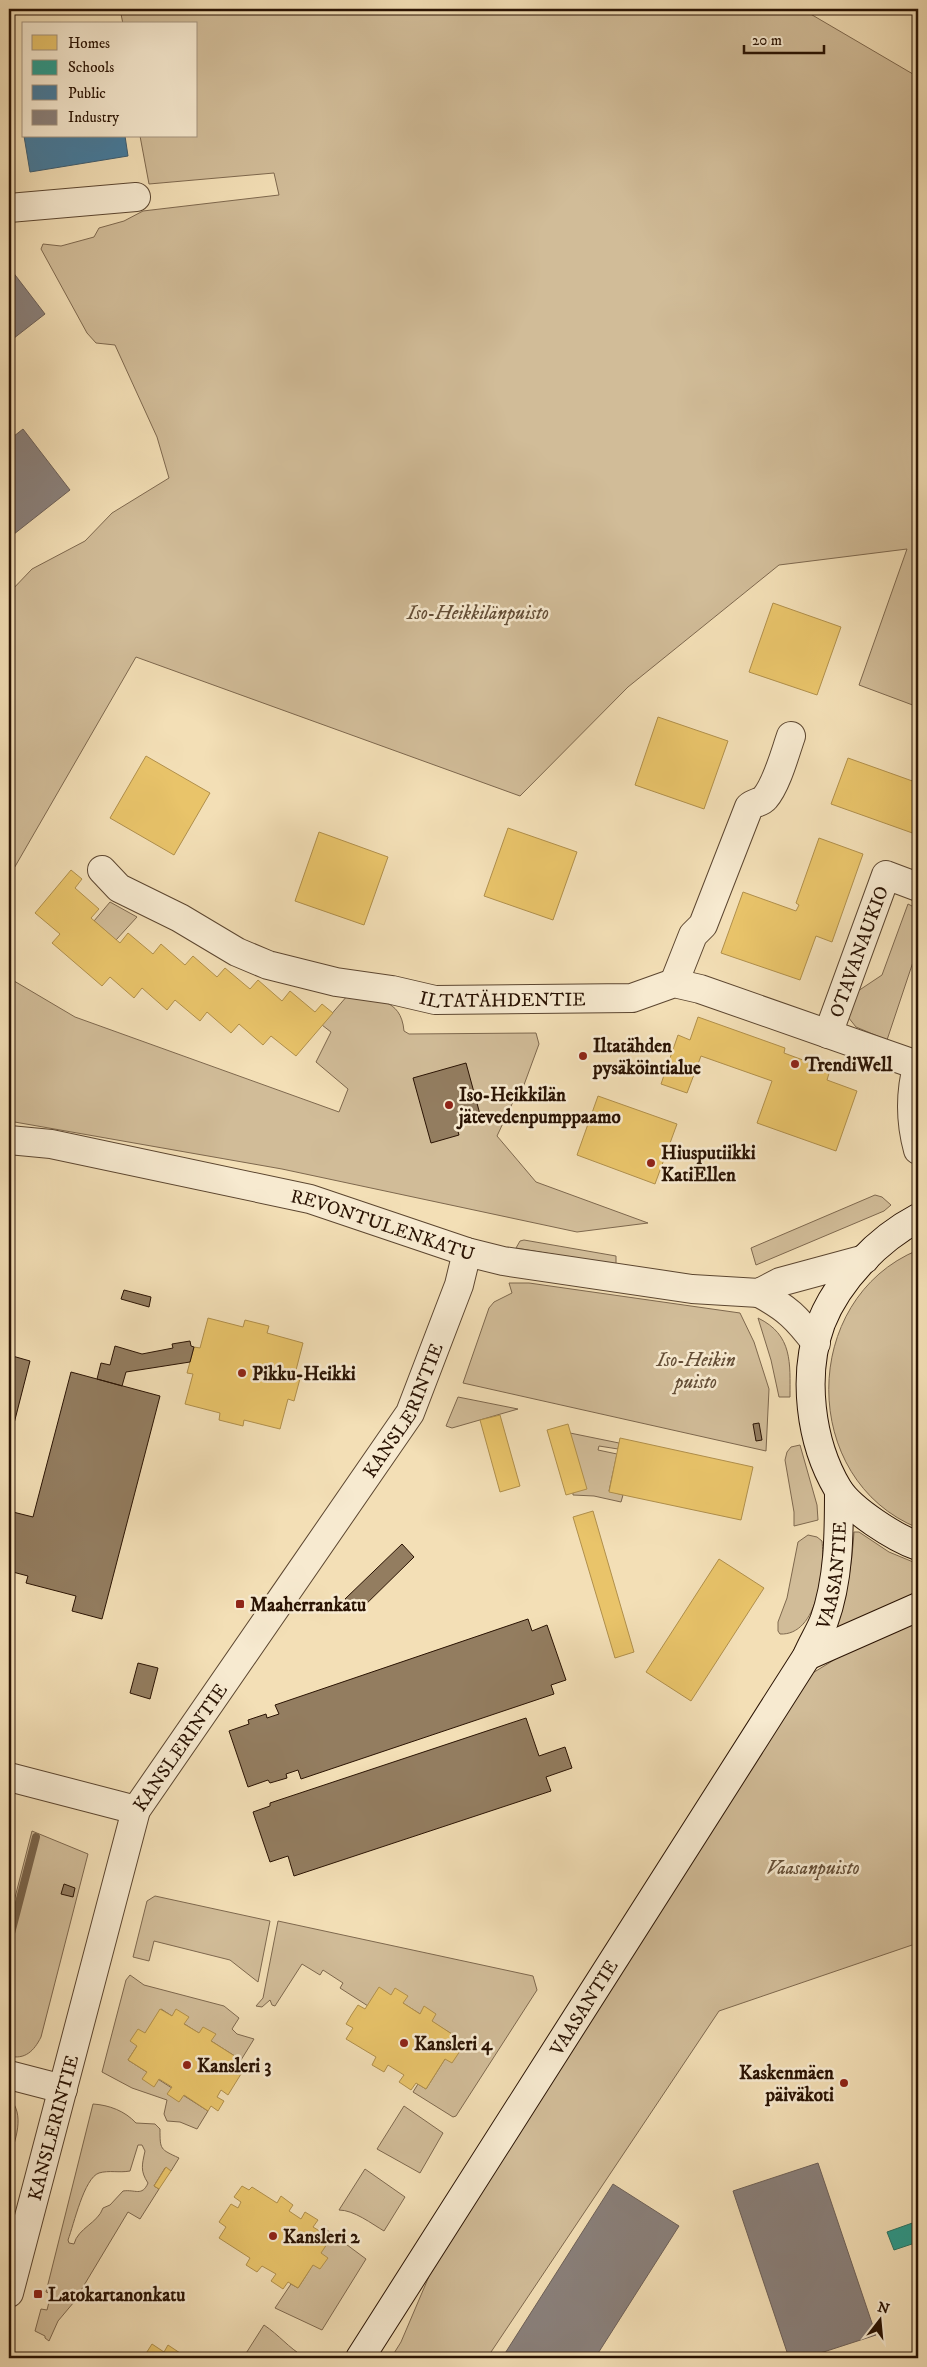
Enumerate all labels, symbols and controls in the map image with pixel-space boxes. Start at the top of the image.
legend [22,22,198,138]
scale bar [744,22,824,54]
text: 20 m [752,31,782,50]
text: Homes [68,34,110,53]
text: Schools [68,58,114,77]
text: Public [68,84,106,103]
text: Industry [68,108,120,127]
park label: Iso-Heikkilänpuisto [406,602,549,626]
street label: OTAVANAUKIO [825,883,894,1021]
street label: ILTATÄHDENTIE [417,987,586,1014]
place label: Iltatähden pysäköintialue [592,1035,701,1080]
marker: Iltatähden pysäköintialue [577,1050,589,1062]
place label: TrendiWell [804,1054,893,1077]
marker: TrendiWell [789,1058,801,1070]
place label: Iso-Heikkilän jätevedenpumppaamo [456,1084,621,1130]
marker: Iso-Heikkilän jätevedenpumppaamo [443,1099,455,1111]
place label: Hiusputiikki KatiEllen [661,1142,756,1187]
marker: Hiusputiikki KatiEllen [645,1157,657,1169]
street label: REVONTULENKATU [288,1185,477,1267]
street label: KANSLERINTIE [359,1340,449,1483]
park label: Iso-Heikin puisto [656,1349,736,1395]
place label: Pikku-Heikki [252,1363,356,1386]
marker: Pikku-Heikki [236,1367,248,1379]
street label: VAASANTIE [811,1521,852,1634]
place label: Maaherrankatu [250,1594,366,1617]
marker: Maaherrankatu [234,1598,246,1610]
street label: KANSLERINTIE [129,1680,233,1816]
park label: Vaasanpuisto [767,1857,859,1881]
street label: VAASANTIE [545,1956,624,2061]
place label: Kansleri 4 [414,2033,493,2056]
marker: Kansleri 4 [398,2037,410,2049]
street label: KANSLERINTIE [24,2053,84,2203]
place label: Kansleri 3 [197,2055,271,2078]
marker: Kansleri 3 [181,2059,193,2071]
place label: Kaskenmäen päiväkoti [739,2062,835,2107]
marker: Kaskenmäen päiväkoti [838,2077,850,2089]
place label: Kansleri 2 [283,2226,360,2249]
marker: Kansleri 2 [267,2230,279,2242]
place label: Latokartanonkatu [48,2284,186,2307]
marker: Latokartanonkatu [32,2288,44,2300]
north arrow [854,2294,904,2344]
text: N [875,2298,892,2319]

